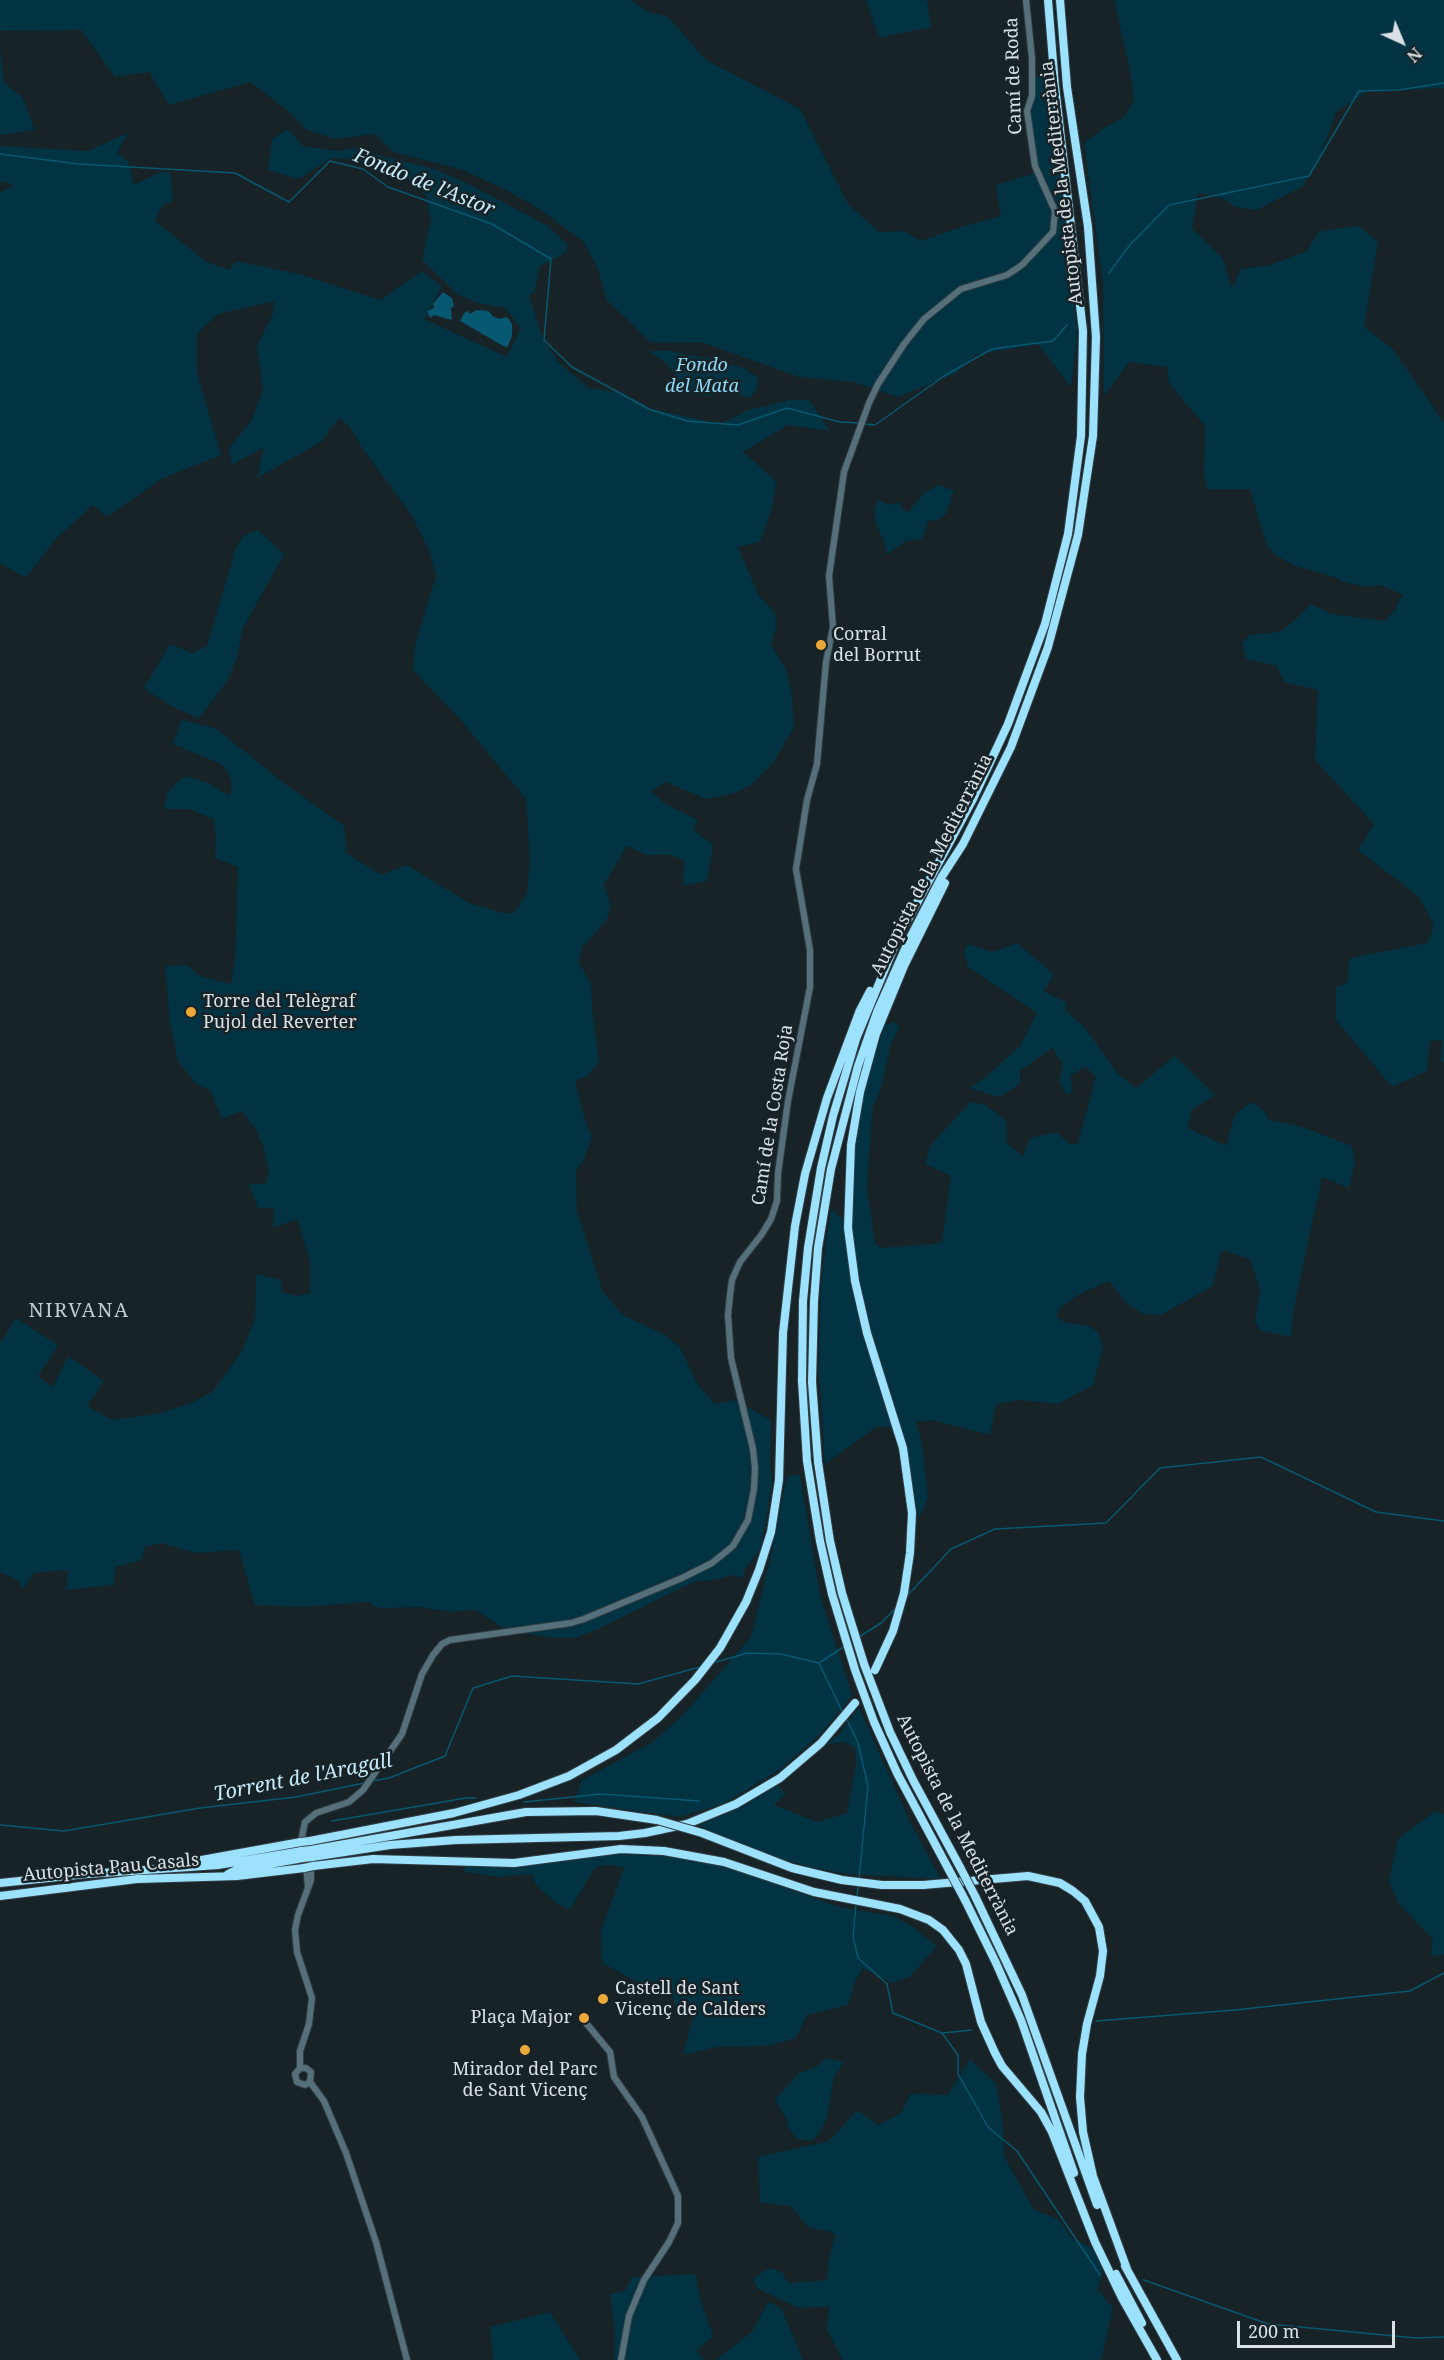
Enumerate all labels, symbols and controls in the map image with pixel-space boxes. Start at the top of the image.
north arrow [1372,12,1432,72]
street label: Camí de Roda [1001,17,1027,135]
text: N [1402,43,1427,67]
street label: Autopista de la Mediterrània [1036,60,1088,306]
water label: Fondo de l'Astor [350,144,498,222]
park label: Fondo del Mata [665,355,739,398]
place label: Corral del Borrut [833,624,921,666]
marker: Corral del Borrut [814,638,828,652]
street label: Autopista de la Mediterrània [867,751,997,979]
place label: Torre del Telègraf Pujol del Reverter [203,991,357,1034]
marker: Torre del Telègraf Pujol del Reverter [184,1005,198,1019]
street label: Camí de la Costa Roja [748,1023,798,1207]
district label: NIRVANA [29,1299,129,1323]
street label: Autopista de la Mediterrània [892,1711,1022,1939]
water label: Torrent de l'Aragall [212,1749,394,1807]
street label: Autopista Pau Casals [22,1850,200,1886]
place label: Castell de Sant Vicenç de Calders [615,1978,766,2020]
marker: Castell de Sant Vicenç de Calders [596,1992,610,2006]
place label: Plaça Major [470,2007,572,2029]
marker: Plaça Major [577,2011,591,2025]
marker: Mirador del Parc de Sant Vicenç [518,2043,532,2057]
place label: Mirador del Parc de Sant Vicenç [453,2059,597,2102]
scale bar [1240,2309,1398,2347]
text: 200 m [1248,2319,1300,2343]

